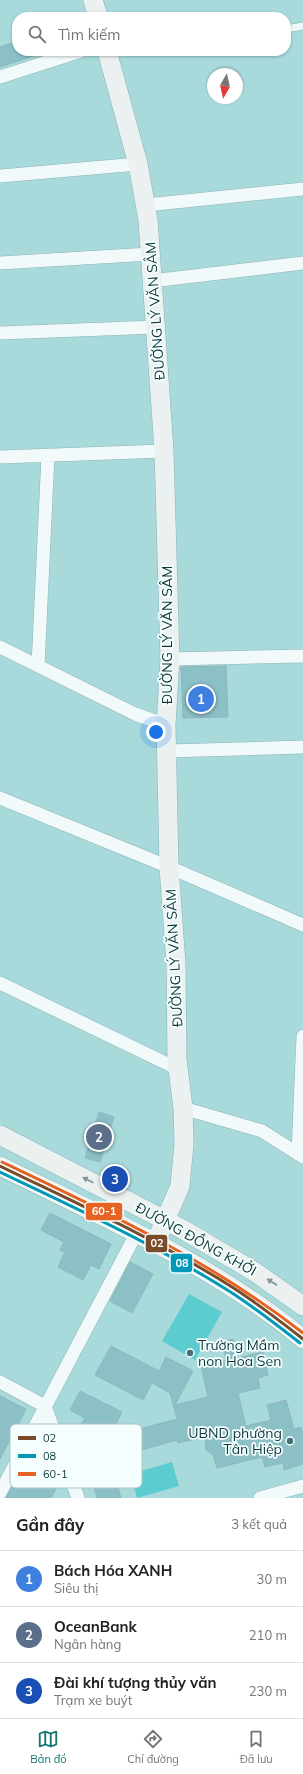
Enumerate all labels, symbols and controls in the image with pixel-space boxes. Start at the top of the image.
search box [12,12,291,56]
icon: search [26,23,48,45]
text: Tìm kiếm [58,25,120,44]
north arrow [207,68,243,104]
street label: ĐƯỜNG LÝ VĂN SÂM [141,241,169,381]
street label: ĐƯỜNG LÝ VĂN SÂM [158,566,176,704]
pin: 1 [188,684,214,714]
your location [146,722,166,742]
street label: ĐƯỜNG LÝ VĂN SÂM [161,888,187,1028]
pin: 2 [86,1122,112,1152]
pin: 3 [102,1164,128,1194]
one-way arrow [82,1177,93,1183]
street label: ĐƯỜNG ĐỒNG KHỞI [132,1198,260,1280]
line badge: 60-1 [85,1202,123,1221]
text: 60-1 [92,1204,117,1218]
line badge: 02 [145,1234,168,1253]
text: 02 [150,1236,164,1250]
line badge: 08 [170,1253,193,1273]
text: 08 [175,1256,189,1270]
one-way arrow [266,1279,278,1286]
place label: Trường Mầm non Hoa Sen [198,1336,281,1370]
marker: Trường Mầm non Hoa Sen [185,1348,195,1358]
legend [10,1424,142,1488]
place label: UBND phường Tân Hiệp [188,1424,282,1458]
text: 02 [43,1431,57,1445]
marker: UBND phường Tân Hiệp [285,1436,295,1446]
text: 08 [43,1449,57,1463]
text: 60-1 [43,1467,68,1481]
text: Gần đây [16,1514,84,1535]
text: 3 kết quả [231,1516,287,1532]
text: Bách Hóa XANH [54,1561,172,1580]
text: 1 [25,1571,33,1587]
text: 30 m [257,1571,287,1587]
text: Siêu thị [54,1580,98,1596]
text: OceanBank [54,1617,137,1636]
text: 2 [25,1627,33,1643]
text: 210 m [249,1627,287,1643]
text: Ngân hàng [54,1636,121,1652]
text: Đài khí tượng thủy văn [54,1673,217,1692]
text: 3 [25,1683,33,1699]
text: 230 m [249,1683,287,1699]
text: Trạm xe buýt [54,1692,132,1708]
tab: Bản đồ [30,1728,67,1766]
tab: Chỉ đường [127,1728,179,1766]
tab: Đã lưu [240,1728,273,1766]

